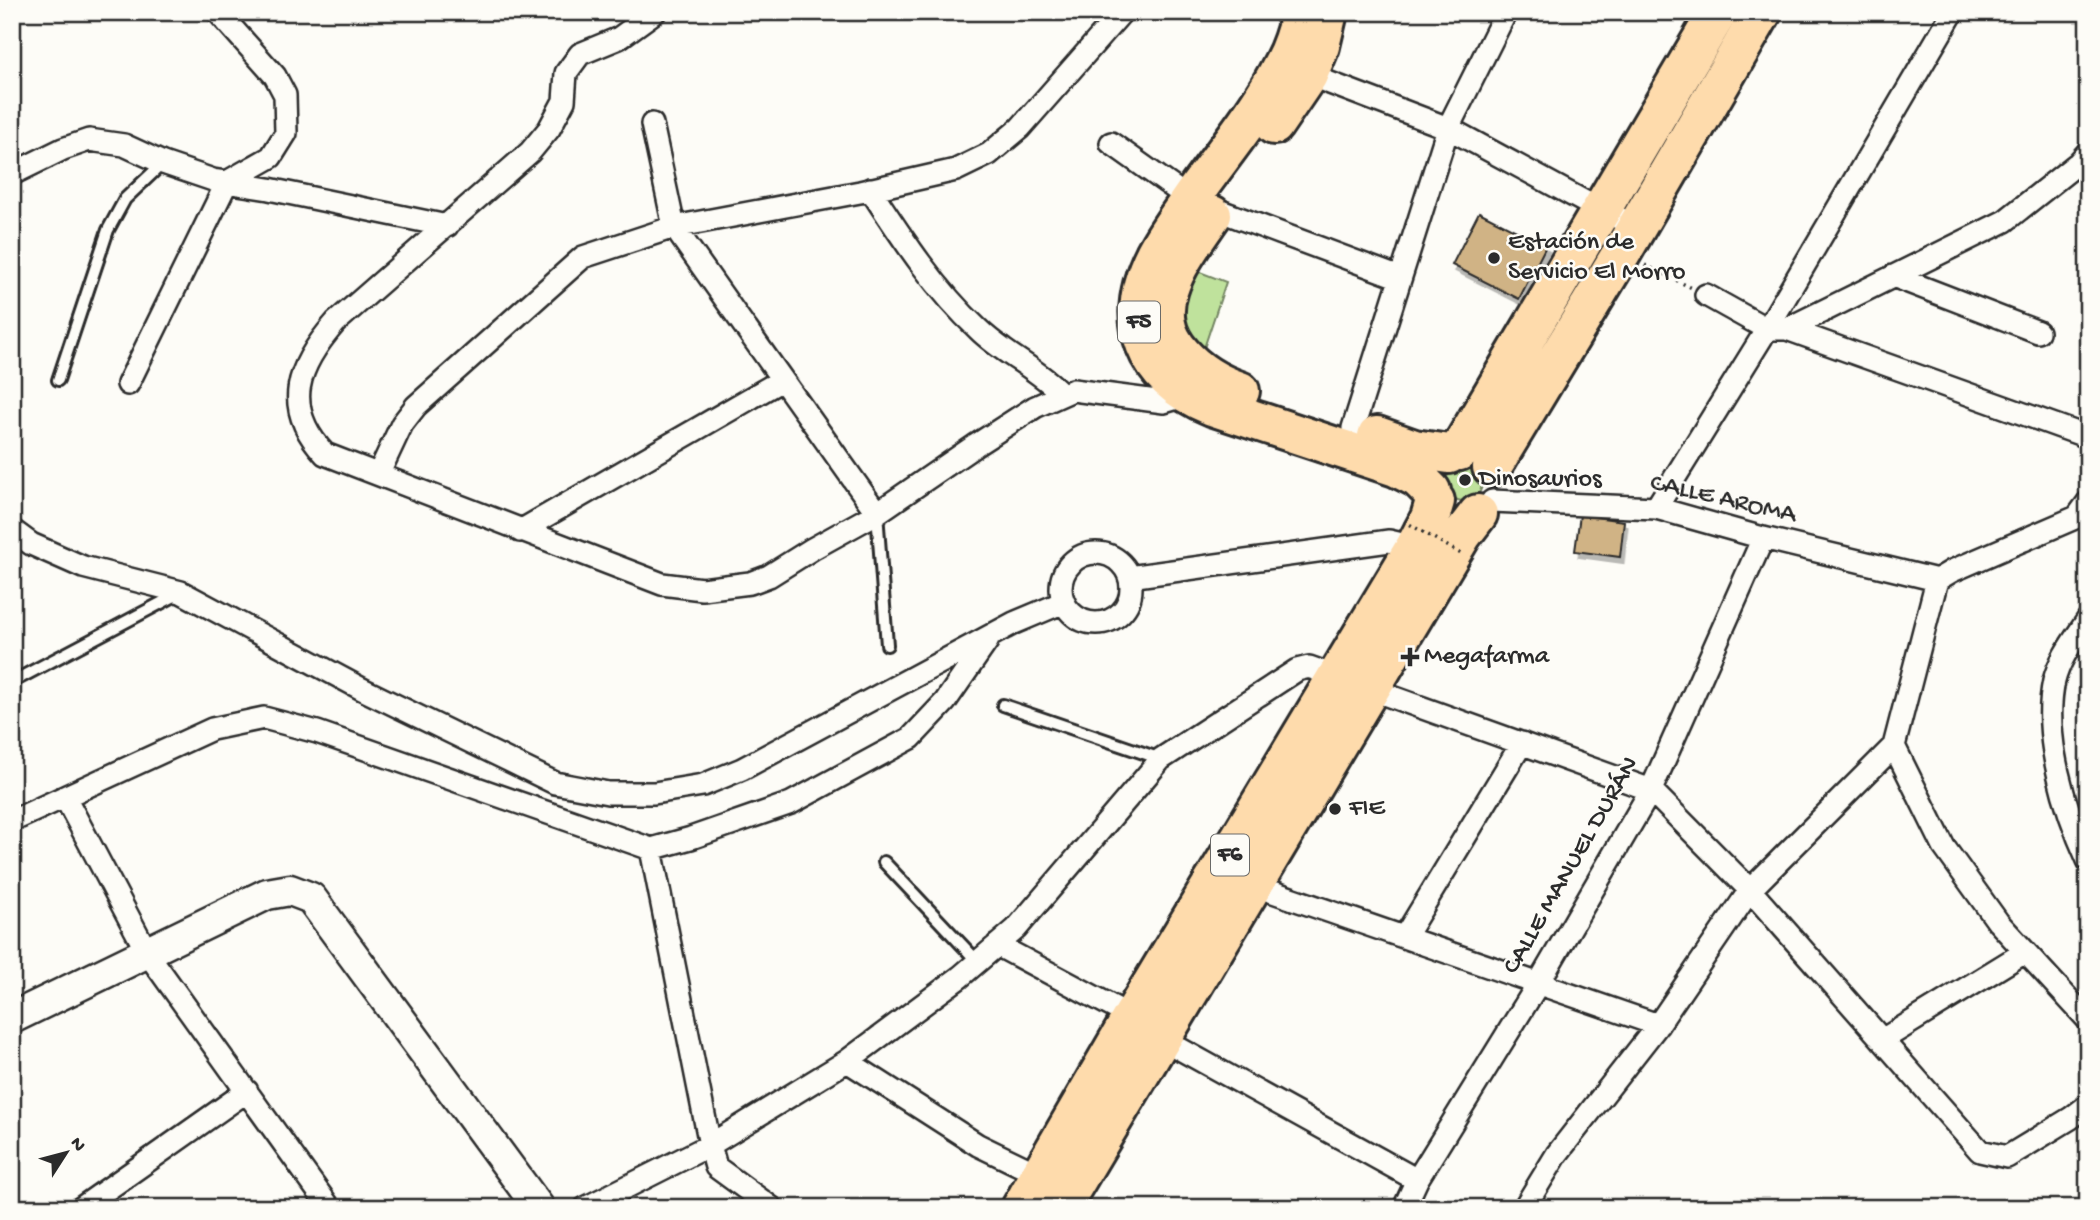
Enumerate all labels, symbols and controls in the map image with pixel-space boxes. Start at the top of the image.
place label: Estación de Servicio El Morro [1508,228,1685,289]
marker: Estación de Servicio El Morro [1486,250,1502,266]
road number: F5 [1118,302,1160,342]
place label: Dinosaurios [1477,465,1603,496]
street label: CALLE AROMA [1647,468,1801,532]
marker: Dinosaurios [1457,472,1473,488]
place label: Megafarma [1424,642,1551,673]
marker: Megafarma [1402,649,1418,665]
street label: CALLE MANUEL DURÁN [1497,752,1647,980]
place label: FIE [1348,794,1386,825]
marker: FIE [1327,801,1343,817]
road number: F6 [1211,834,1249,876]
north arrow [32,1118,102,1188]
text: N [64,1133,90,1157]

